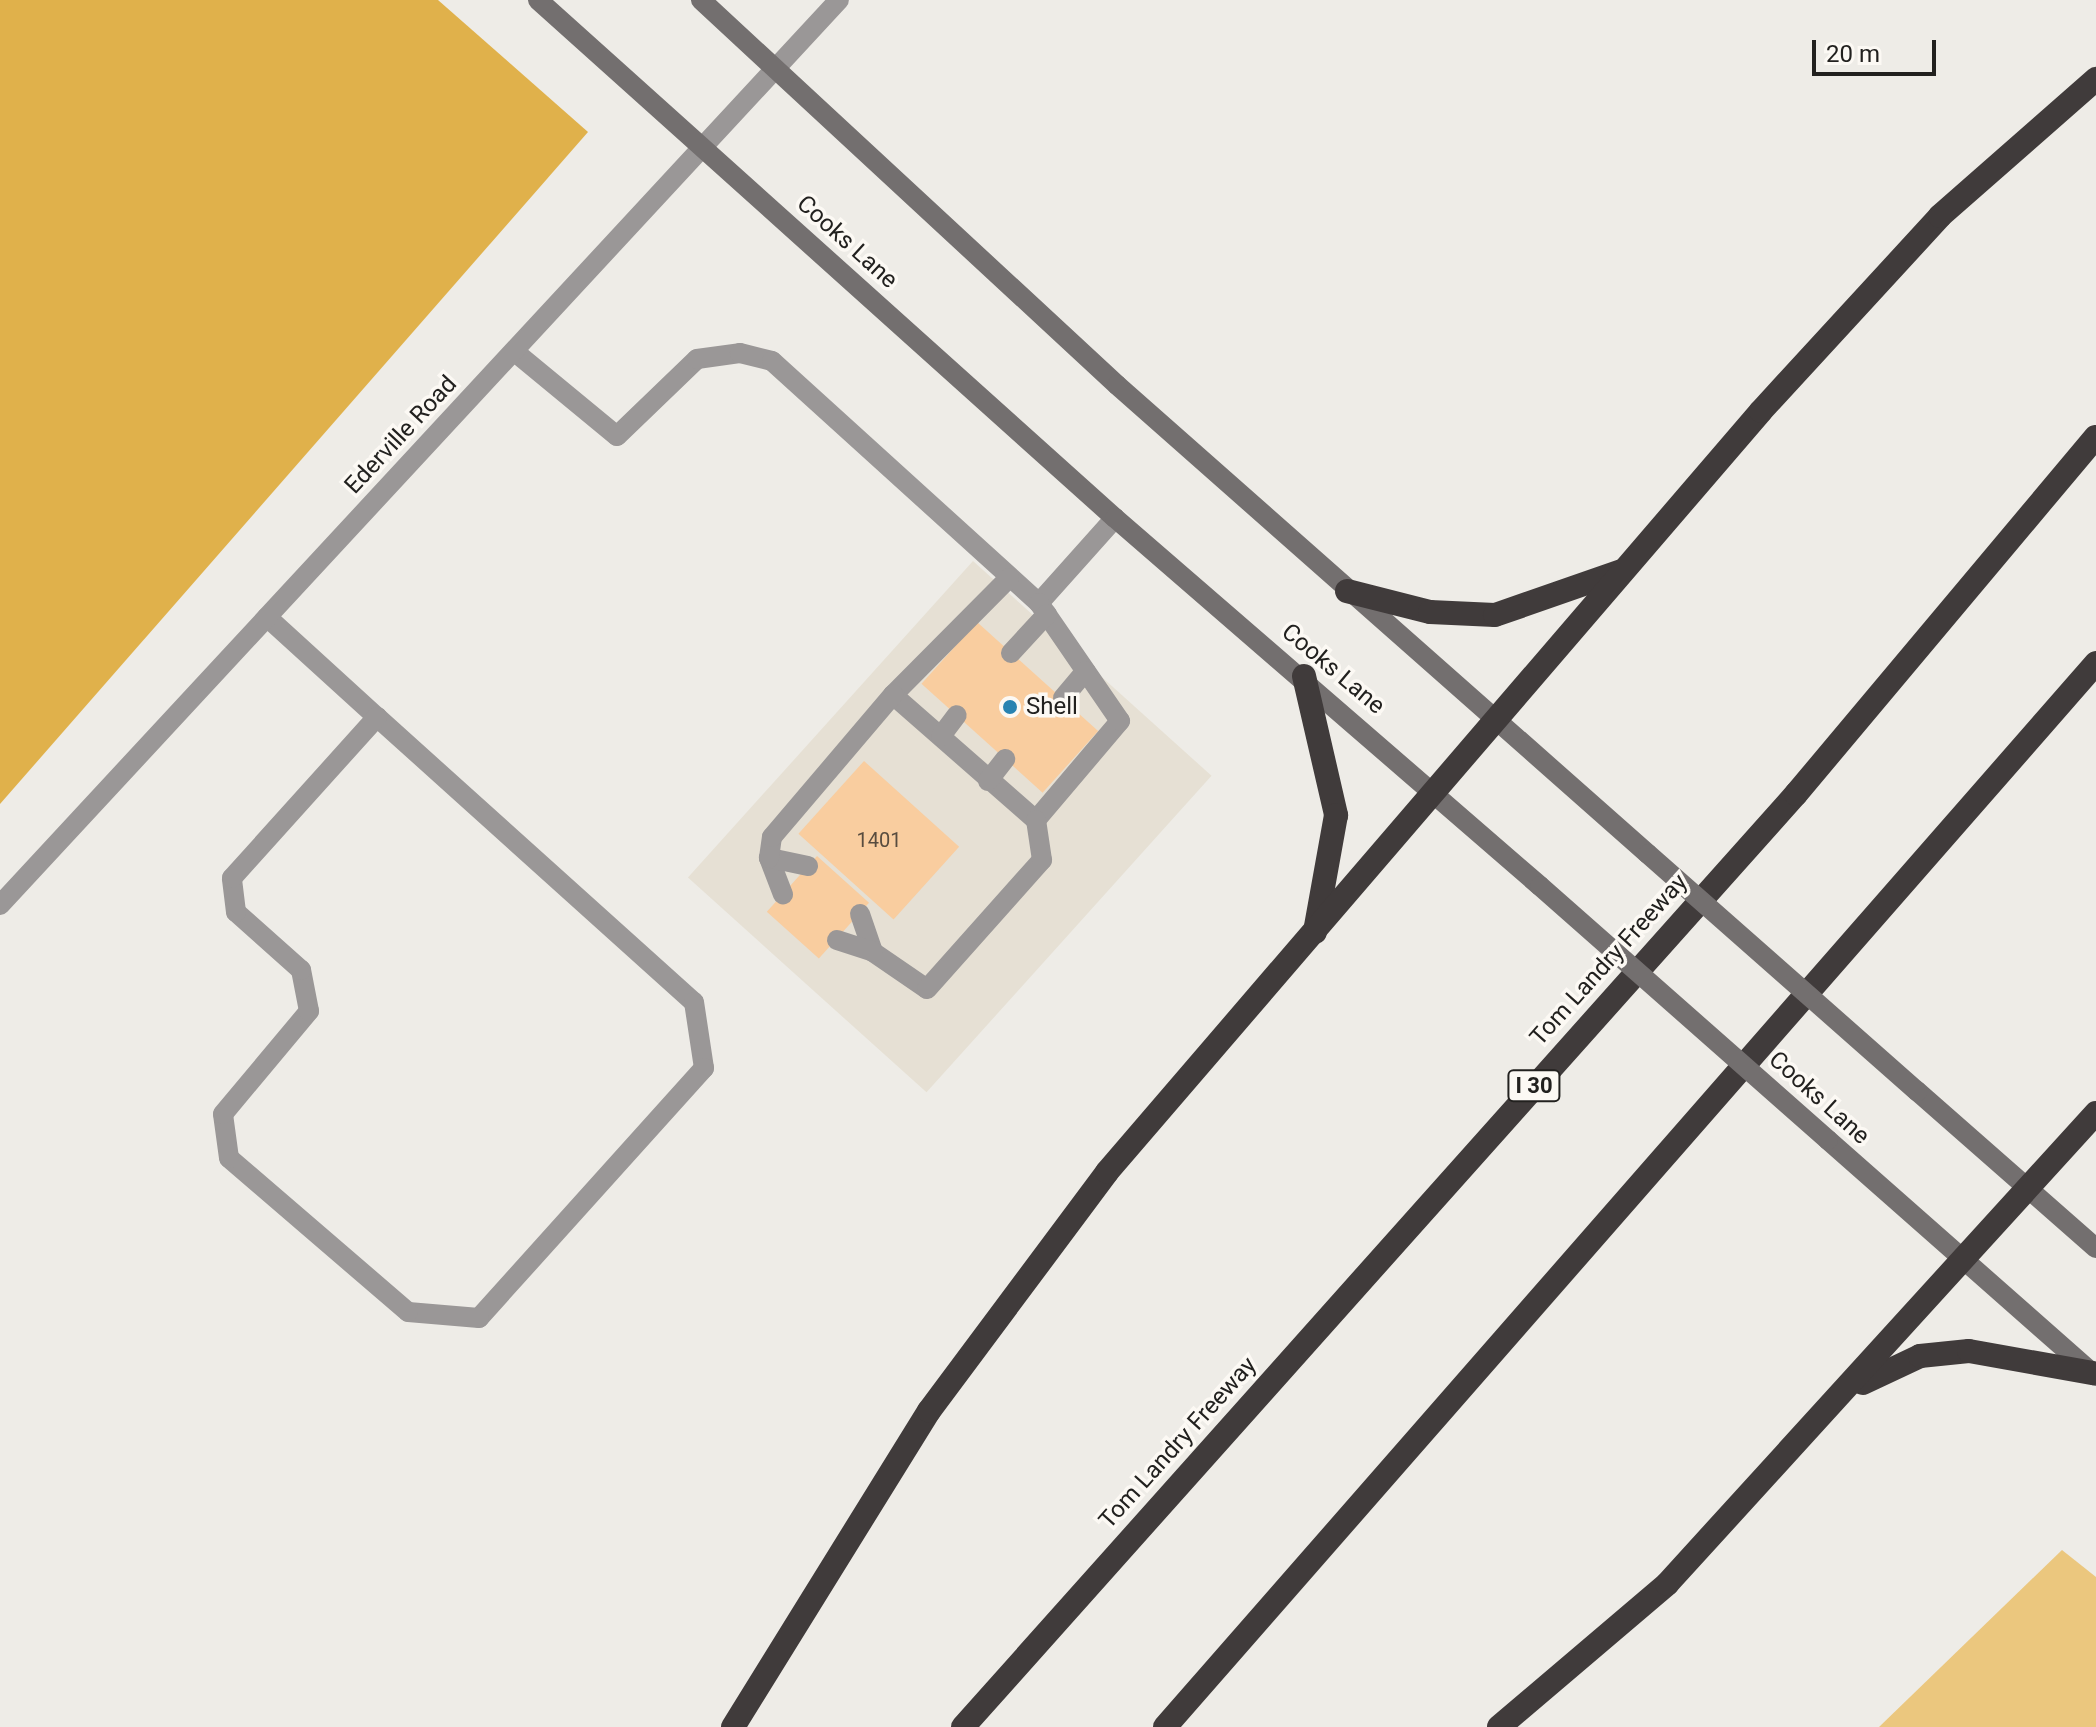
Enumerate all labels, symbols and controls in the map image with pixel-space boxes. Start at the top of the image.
scale bar [1816,24,1940,74]
text: 20 m [1826,40,1880,68]
street label: Cooks Lane [791,189,903,295]
street label: Ederville Road [339,370,463,500]
street label: Cooks Lane [1276,618,1390,720]
place label: Shell [1026,693,1078,721]
marker: Shell [1001,698,1019,716]
house number: 1401 [857,828,901,852]
street label: Tom Landry Freeway [1524,868,1694,1052]
street label: Cooks Lane [1763,1045,1875,1151]
road number: I 30 [1506,1068,1562,1104]
street label: Tom Landry Freeway [1093,1351,1263,1535]

